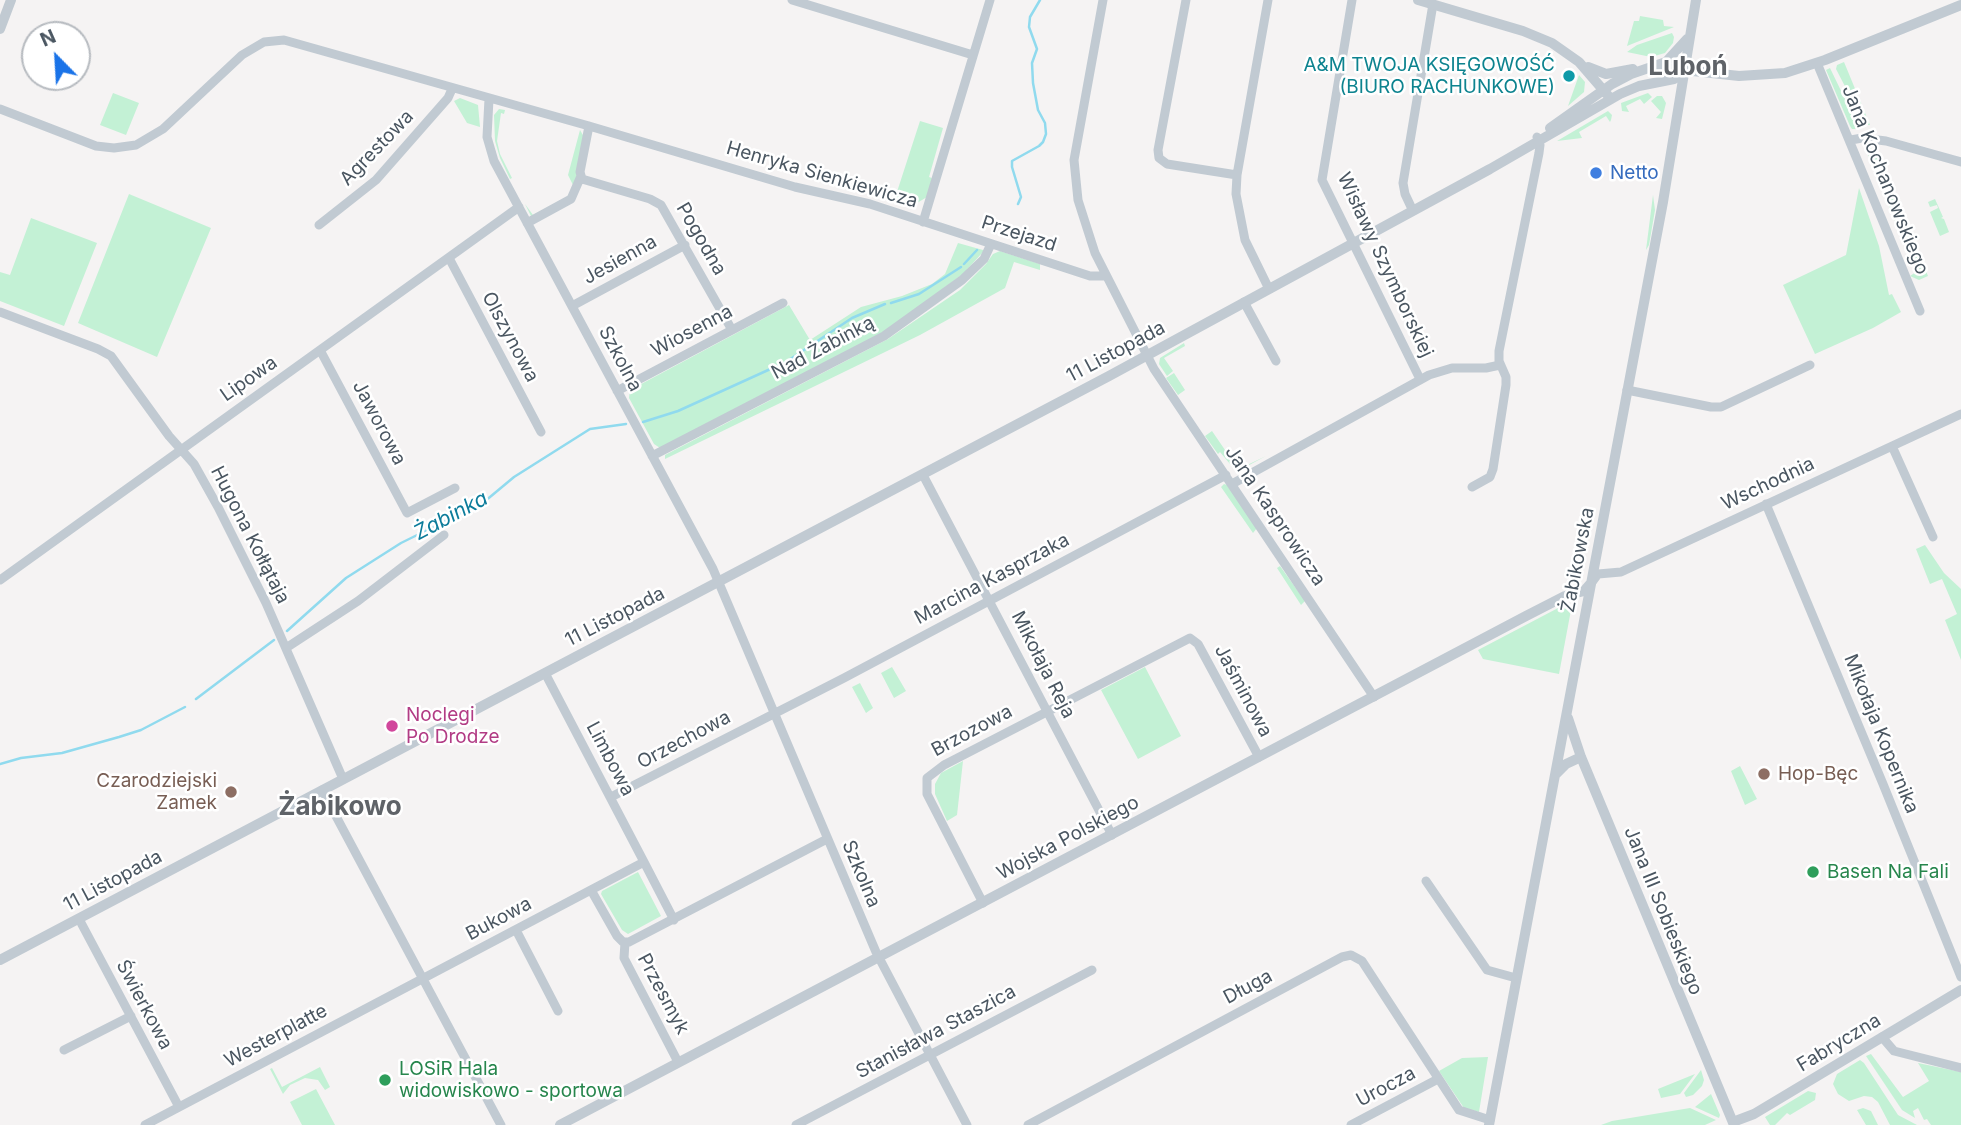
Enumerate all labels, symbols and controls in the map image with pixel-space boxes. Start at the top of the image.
north arrow [21,21,91,91]
text: N [37,25,59,52]
district label: Luboń [1648,51,1728,83]
place label: A&M TWOJA KSIĘGOWOŚĆ (BIURO RACHUNKOWE) [1303,54,1555,98]
marker: A&M TWOJA KSIĘGOWOŚĆ (BIURO RACHUNKOWE) [1561,68,1577,84]
street label: Jana Kochanowskiego [1837,82,1933,278]
street label: Agrestowa [335,106,419,190]
street label: Henryka Sienkiewicza [724,137,920,213]
place label: Netto [1610,162,1659,184]
marker: Netto [1588,165,1604,181]
street label: Wisławy Szymborskiej [1332,169,1438,361]
street label: Pogodna [671,199,731,279]
street label: Przejazd [979,211,1059,257]
street label: Jesienna [579,230,661,290]
street label: Olszynowa [477,288,543,386]
street label: Wiosenna [647,300,737,362]
street label: Nad Żabinką [768,311,878,385]
street label: 11 Listopada [1063,316,1169,388]
street label: Szkolna [593,322,647,396]
street label: Lipowa [216,351,282,407]
street label: Jaworowa [347,377,411,469]
street label: Jana Kasprowicza [1220,442,1330,590]
street label: Wschodnia [1718,453,1818,515]
street label: Hugona Kołłątaja [206,462,294,608]
water label: Żabinka [410,486,492,546]
street label: Żabikowska [1557,506,1599,614]
street label: Marcina Kasprzaka [911,529,1073,629]
street label: 11 Listopada [562,582,668,652]
street label: Mikołaja Reja [1006,608,1080,722]
street label: Jaśminowa [1209,641,1277,741]
street label: Mikołaja Kopernika [1839,651,1923,817]
street label: Brzozowa [928,700,1016,762]
place label: Noclegi Po Drodze [406,704,500,748]
street label: Orzechowa [633,706,735,774]
marker: Noclegi Po Drodze [384,718,400,734]
street label: Limbowa [581,718,639,800]
place label: Hop-Bęc [1778,763,1858,785]
marker: Hop-Bęc [1756,766,1772,782]
place label: Czarodziejski Zamek [96,770,217,814]
marker: Czarodziejski Zamek [223,784,239,800]
district label: Żabikowo [278,791,402,823]
street label: Wojska Polskiego [993,791,1143,885]
street label: Jana III Sobieskiego [1619,824,1707,998]
street label: Szkolna [837,837,885,911]
street label: 11 Listopada [60,845,166,917]
place label: Basen Na Fali [1827,861,1949,883]
marker: Basen Na Fali [1805,864,1821,880]
street label: Bukowa [462,892,536,946]
street label: Przesmyk [632,950,694,1038]
street label: Świerkowa [111,956,177,1054]
street label: Długa [1220,965,1276,1009]
street label: Stanisława Staszica [852,980,1020,1084]
street label: Westerplatte [221,999,331,1073]
street label: Fabryczna [1793,1009,1885,1077]
place label: LOSiR Hala widowiskowo - sportowa [399,1058,623,1102]
street label: Urocza [1352,1062,1420,1112]
marker: LOSiR Hala widowiskowo - sportowa [377,1072,393,1088]

